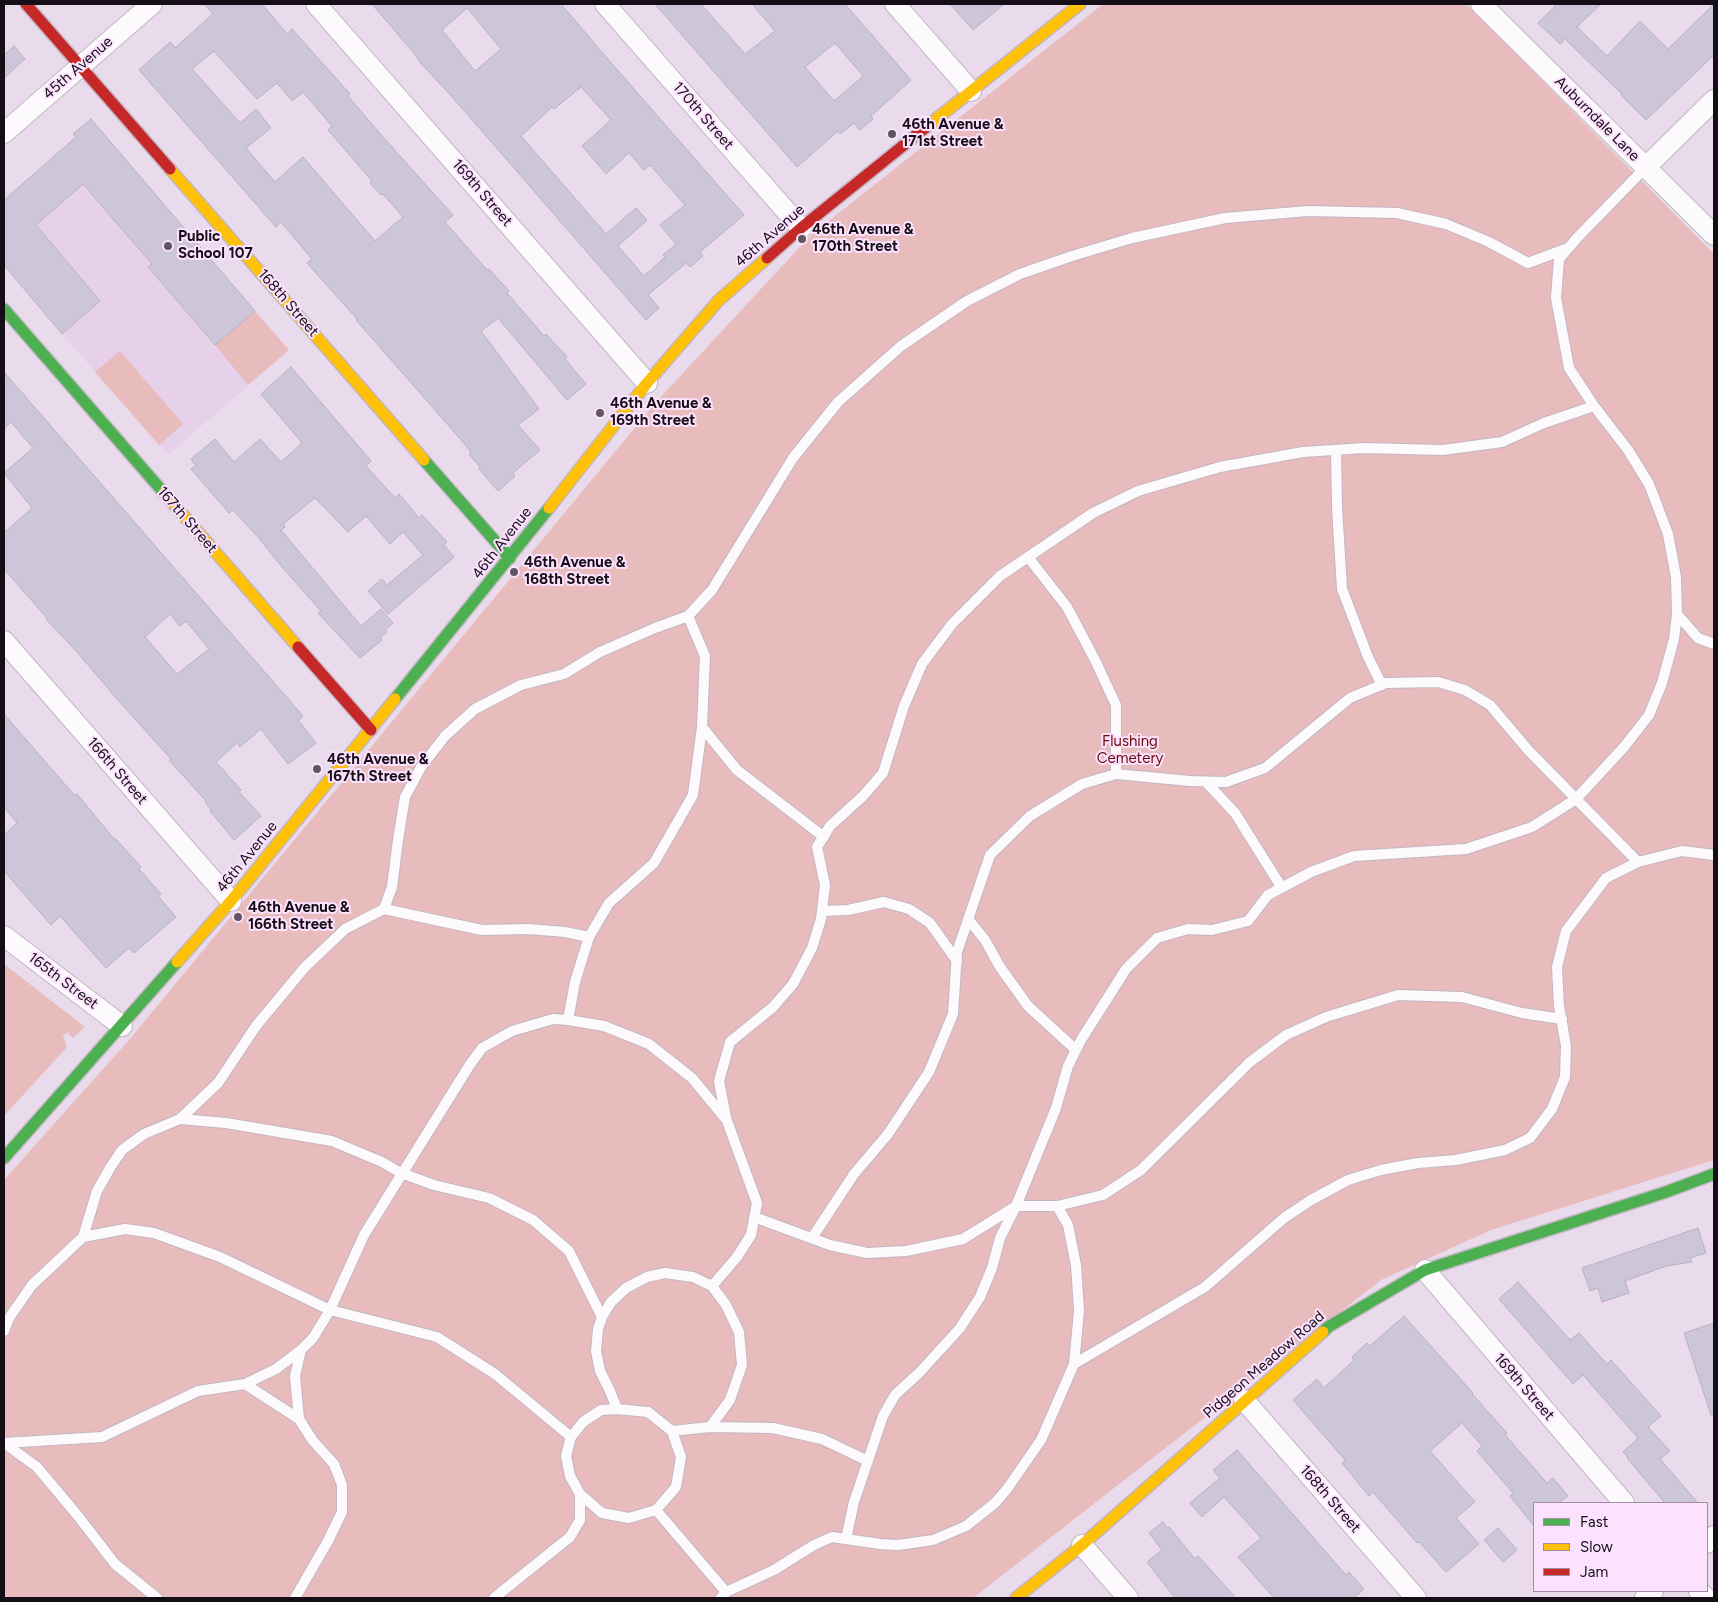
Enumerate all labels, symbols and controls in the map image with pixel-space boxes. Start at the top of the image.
street label: 45th Avenue [39,33,117,103]
street label: Auburndale Lane [1551,73,1643,165]
street label: 170th Street [669,79,737,153]
place label: 46th Avenue & 171st Street [902,116,1003,151]
marker: 46th Avenue & 171st Street [886,128,898,140]
street label: 169th Street [448,156,516,230]
street label: 46th Avenue [732,201,808,271]
place label: 46th Avenue & 170th Street [812,221,913,256]
place label: Public School 107 [178,228,253,263]
marker: 46th Avenue & 170th Street [796,233,808,245]
marker: Public School 107 [162,240,174,252]
street label: 168th Street [254,266,322,340]
place label: 46th Avenue & 169th Street [610,395,711,430]
marker: 46th Avenue & 169th Street [594,407,606,419]
street label: 167th Street [153,483,221,557]
street label: 46th Avenue [468,503,536,583]
place label: 46th Avenue & 168th Street [524,554,625,589]
marker: 46th Avenue & 168th Street [508,566,520,578]
park label: Flushing Cemetery [1097,733,1163,768]
street label: 166th Street [83,734,151,808]
place label: 46th Avenue & 167th Street [327,751,428,786]
marker: 46th Avenue & 167th Street [311,763,323,775]
street label: 46th Avenue [213,818,281,896]
place label: 46th Avenue & 166th Street [248,899,349,934]
marker: 46th Avenue & 166th Street [232,911,244,923]
street label: 165th Street [24,949,102,1013]
street label: Pidgeon Meadow Road [1200,1308,1328,1422]
street label: 169th Street [1490,1350,1558,1424]
street label: 168th Street [1296,1462,1364,1536]
legend [1533,1502,1708,1592]
text: Fast [1580,1513,1608,1531]
text: Slow [1580,1538,1613,1556]
text: Jam [1580,1563,1608,1581]

